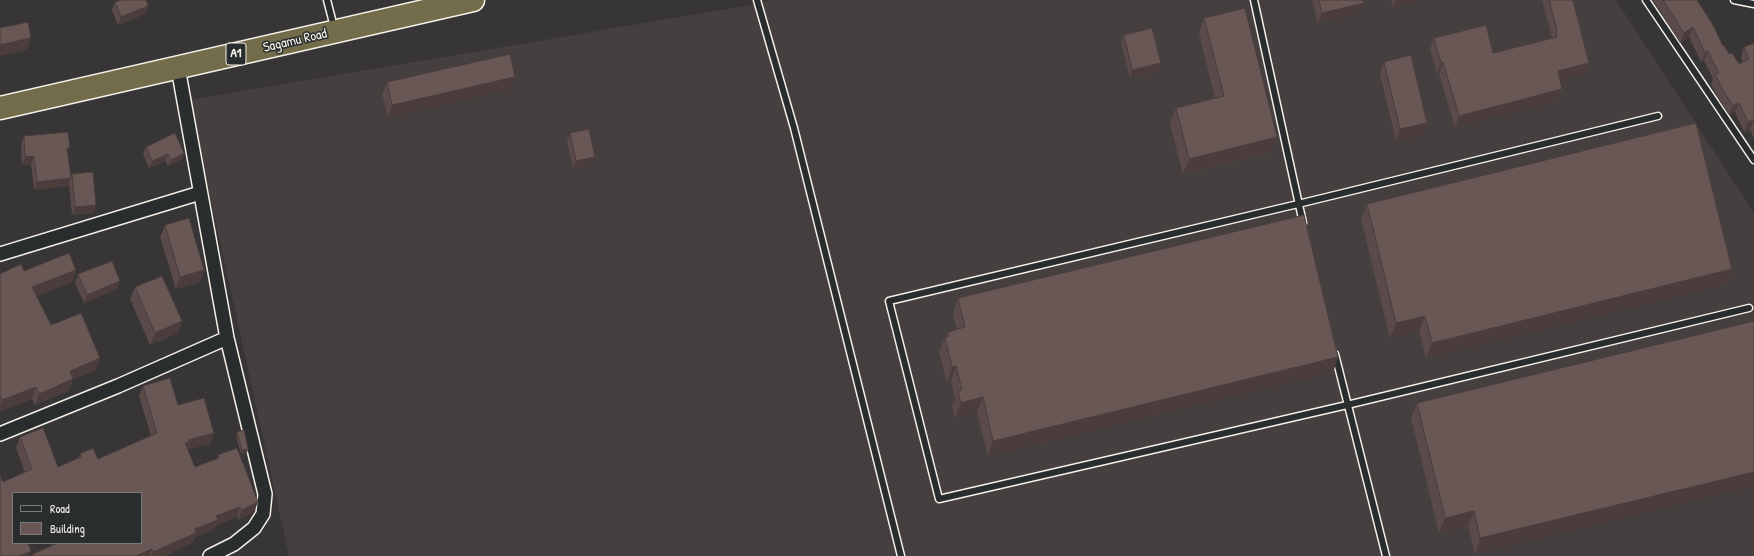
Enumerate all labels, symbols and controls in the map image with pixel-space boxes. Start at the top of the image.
street label: Sagamu Road [261,26,329,56]
road number: A1 [226,43,246,65]
legend [12,492,142,544]
text: Road [50,500,70,517]
text: Building [50,520,85,537]

